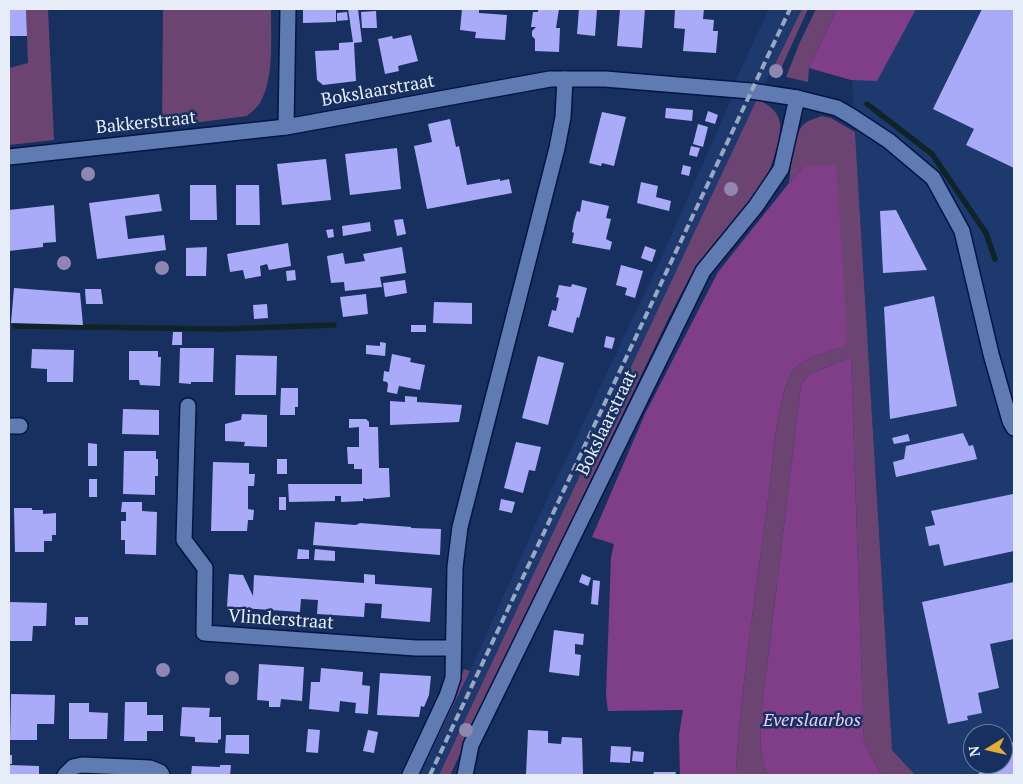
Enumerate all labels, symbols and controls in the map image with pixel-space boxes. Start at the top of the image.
street label: Bokslaarstraat [320,70,436,112]
street label: Bakkerstraat [95,107,197,139]
street label: Bokslaarstraat [572,367,642,479]
street label: Vlinderstraat [227,606,335,634]
park label: Everslaarbos [763,710,861,732]
north arrow [963,724,1013,774]
text: N [963,745,984,758]

